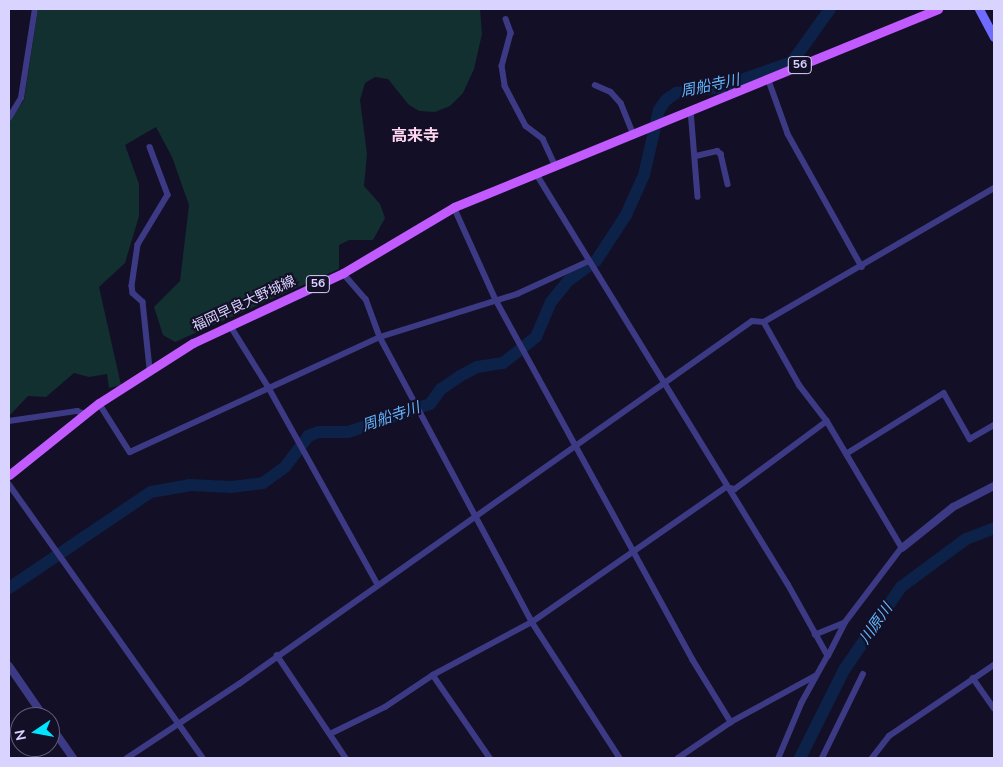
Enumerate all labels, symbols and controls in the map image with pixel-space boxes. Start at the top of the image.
road number: 56 [788,56,812,74]
water label: 周船寺川 [679,71,741,101]
district label: 高来寺 [391,126,439,146]
street label: 福岡早良大野城線 [190,273,298,335]
road number: 56 [306,274,330,294]
water label: 周船寺川 [360,399,422,435]
water label: 川原川 [856,600,896,648]
north arrow [10,707,60,757]
text: N [10,728,31,742]

